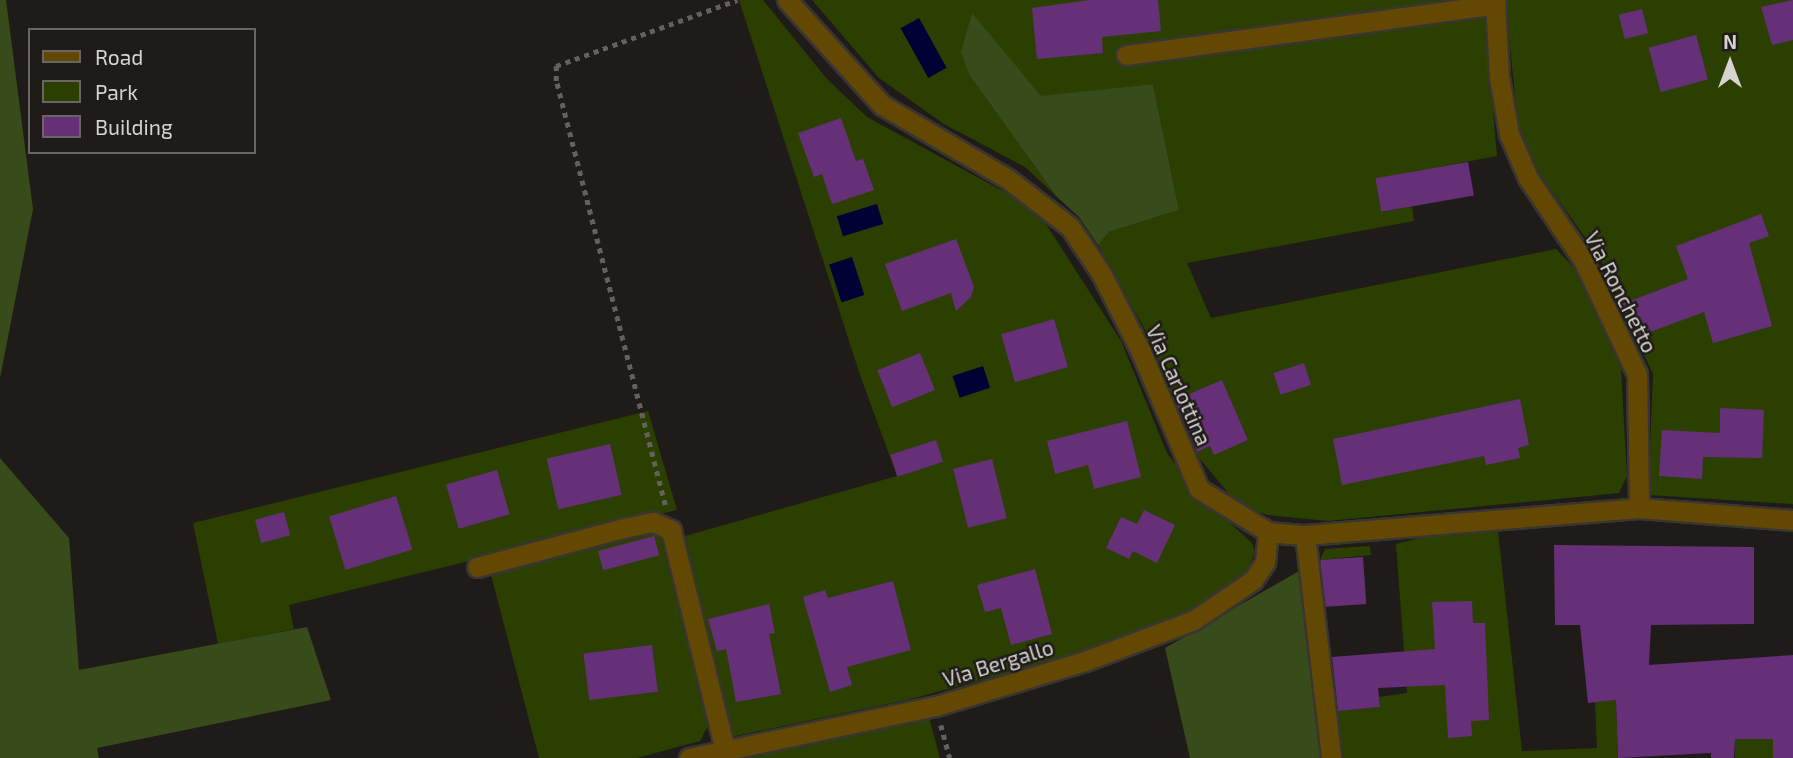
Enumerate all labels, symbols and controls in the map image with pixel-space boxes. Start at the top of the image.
legend [28,28,256,154]
north arrow [1695,28,1765,98]
text: N [1723,30,1737,53]
text: Road [95,44,143,69]
text: Park [95,79,138,104]
text: Building [95,114,173,139]
street label: Via Ronchetto [1580,227,1662,357]
street label: Via Carlottina [1141,321,1217,449]
street label: Via Bergallo [940,634,1056,692]

